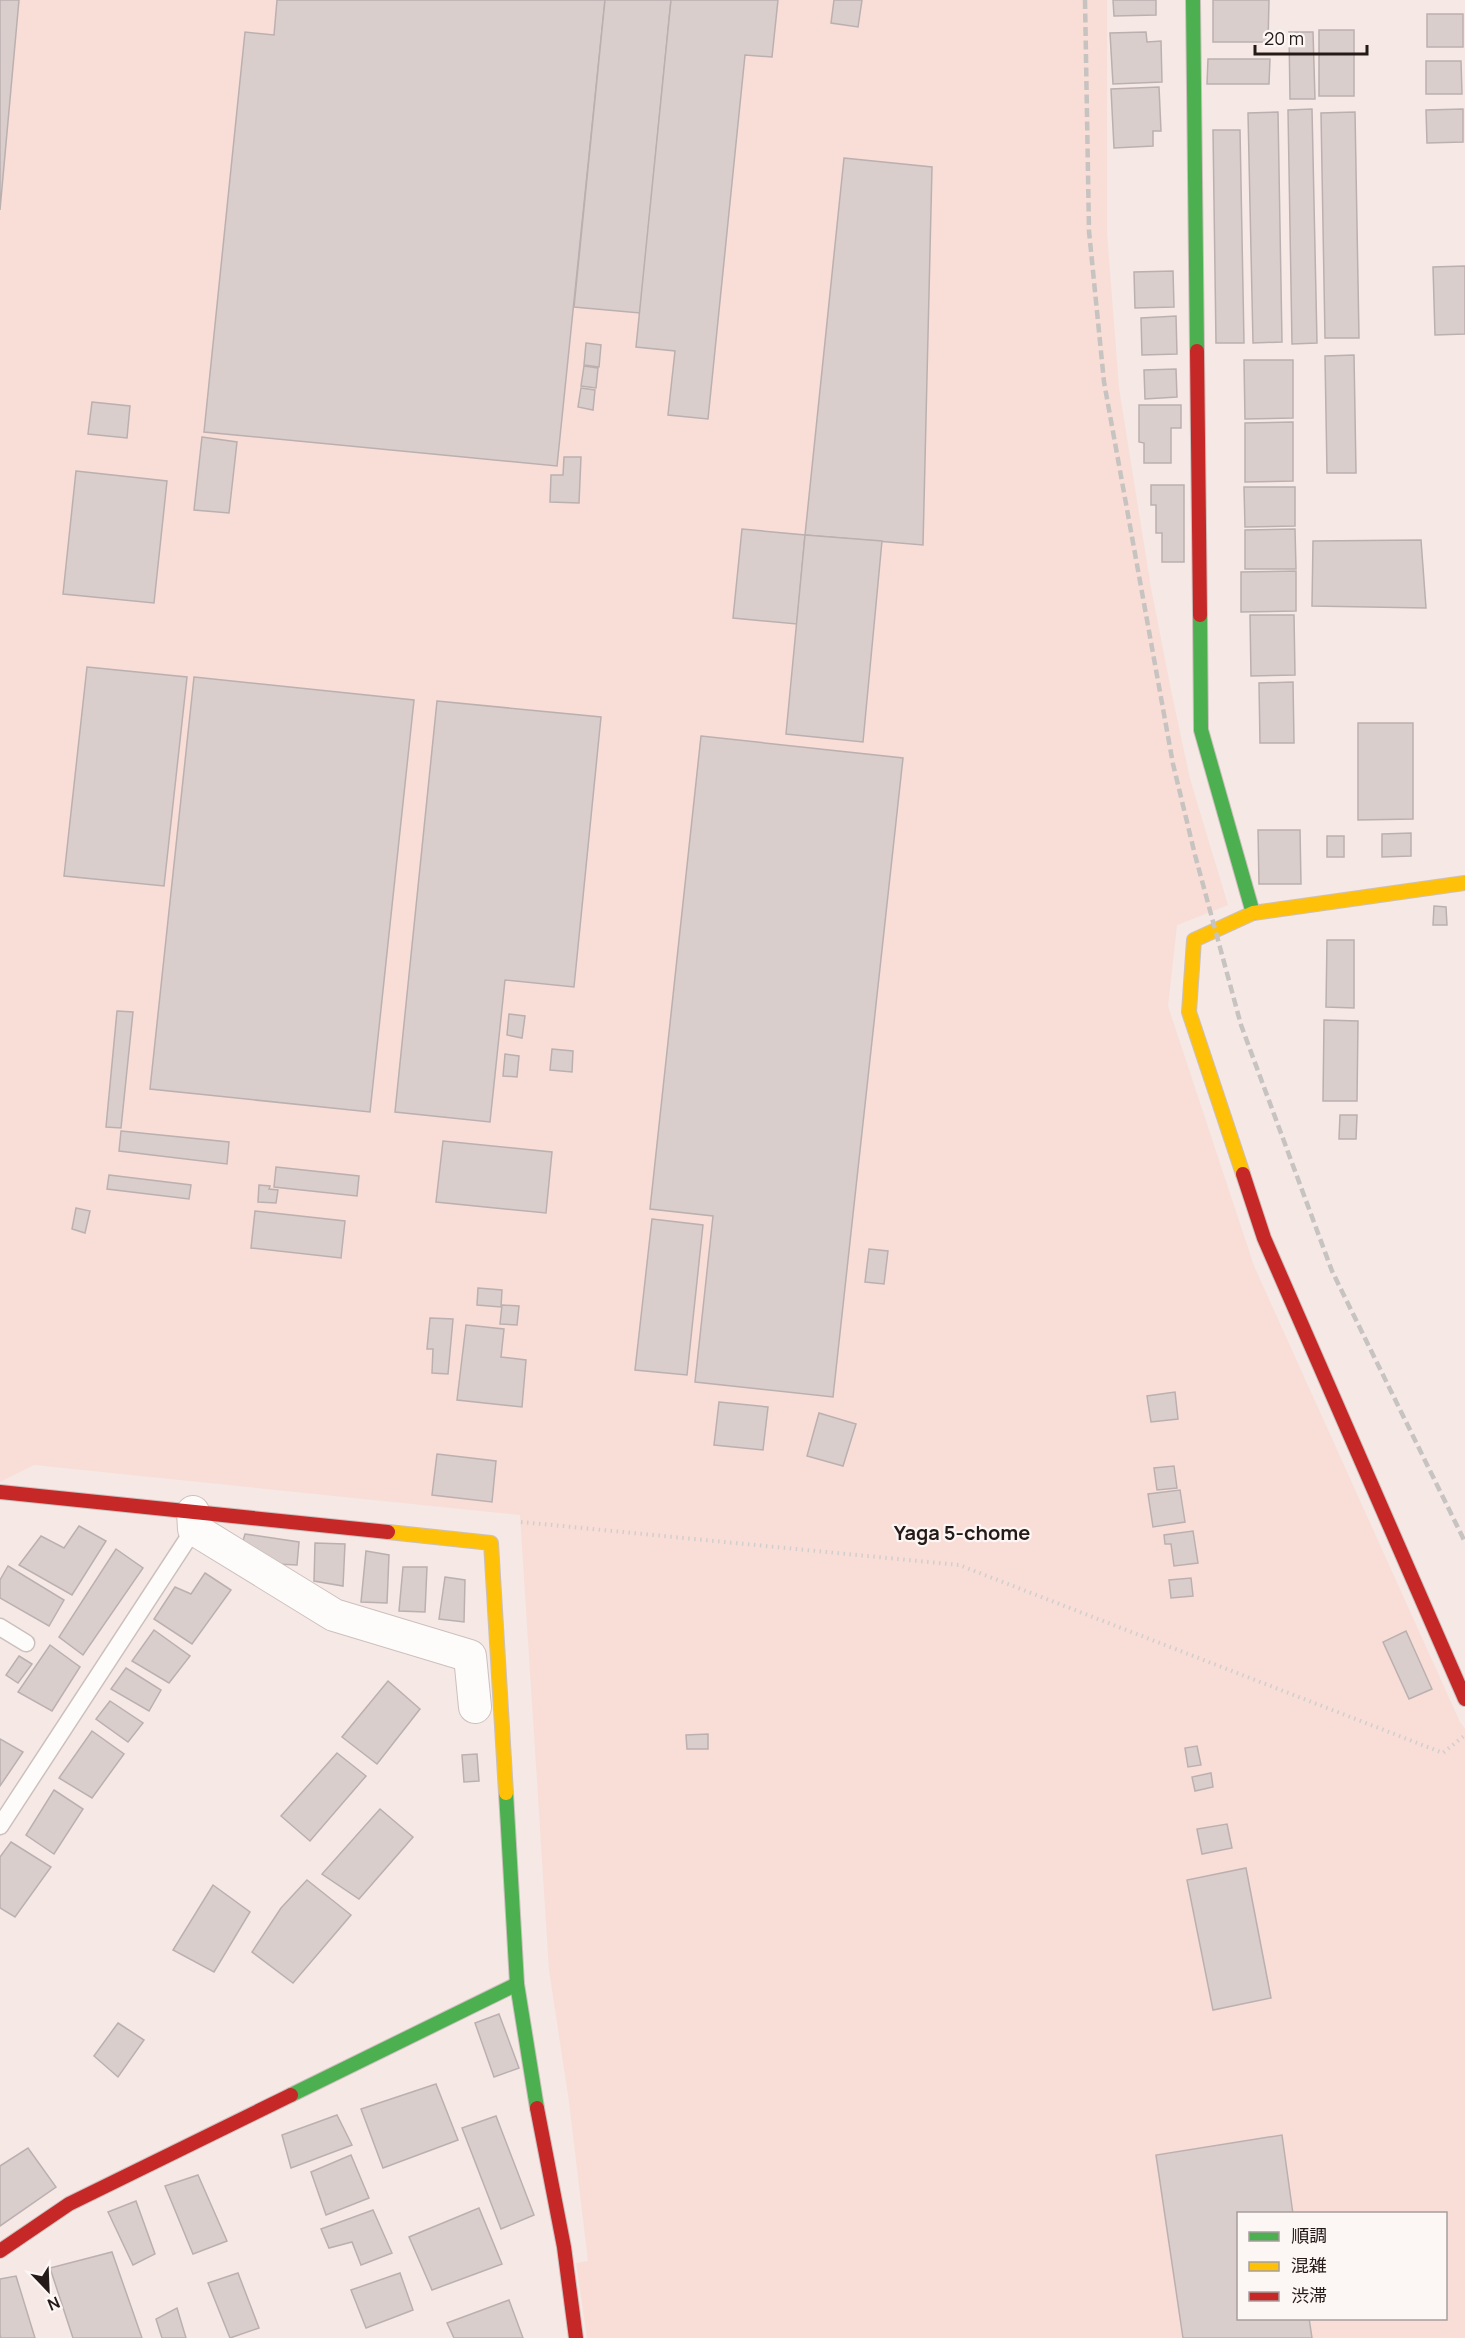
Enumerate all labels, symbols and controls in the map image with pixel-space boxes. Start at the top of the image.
scale bar [1255,18,1368,56]
text: 20 m [1264,26,1304,50]
district label: Yaga 5-chome [894,1519,1030,1546]
legend [1237,2212,1447,2320]
text: 順調 [1291,2223,1327,2247]
text: 混雑 [1291,2253,1327,2277]
north arrow [18,2260,78,2320]
text: 渋滞 [1291,2283,1327,2307]
text: N [44,2291,63,2316]

